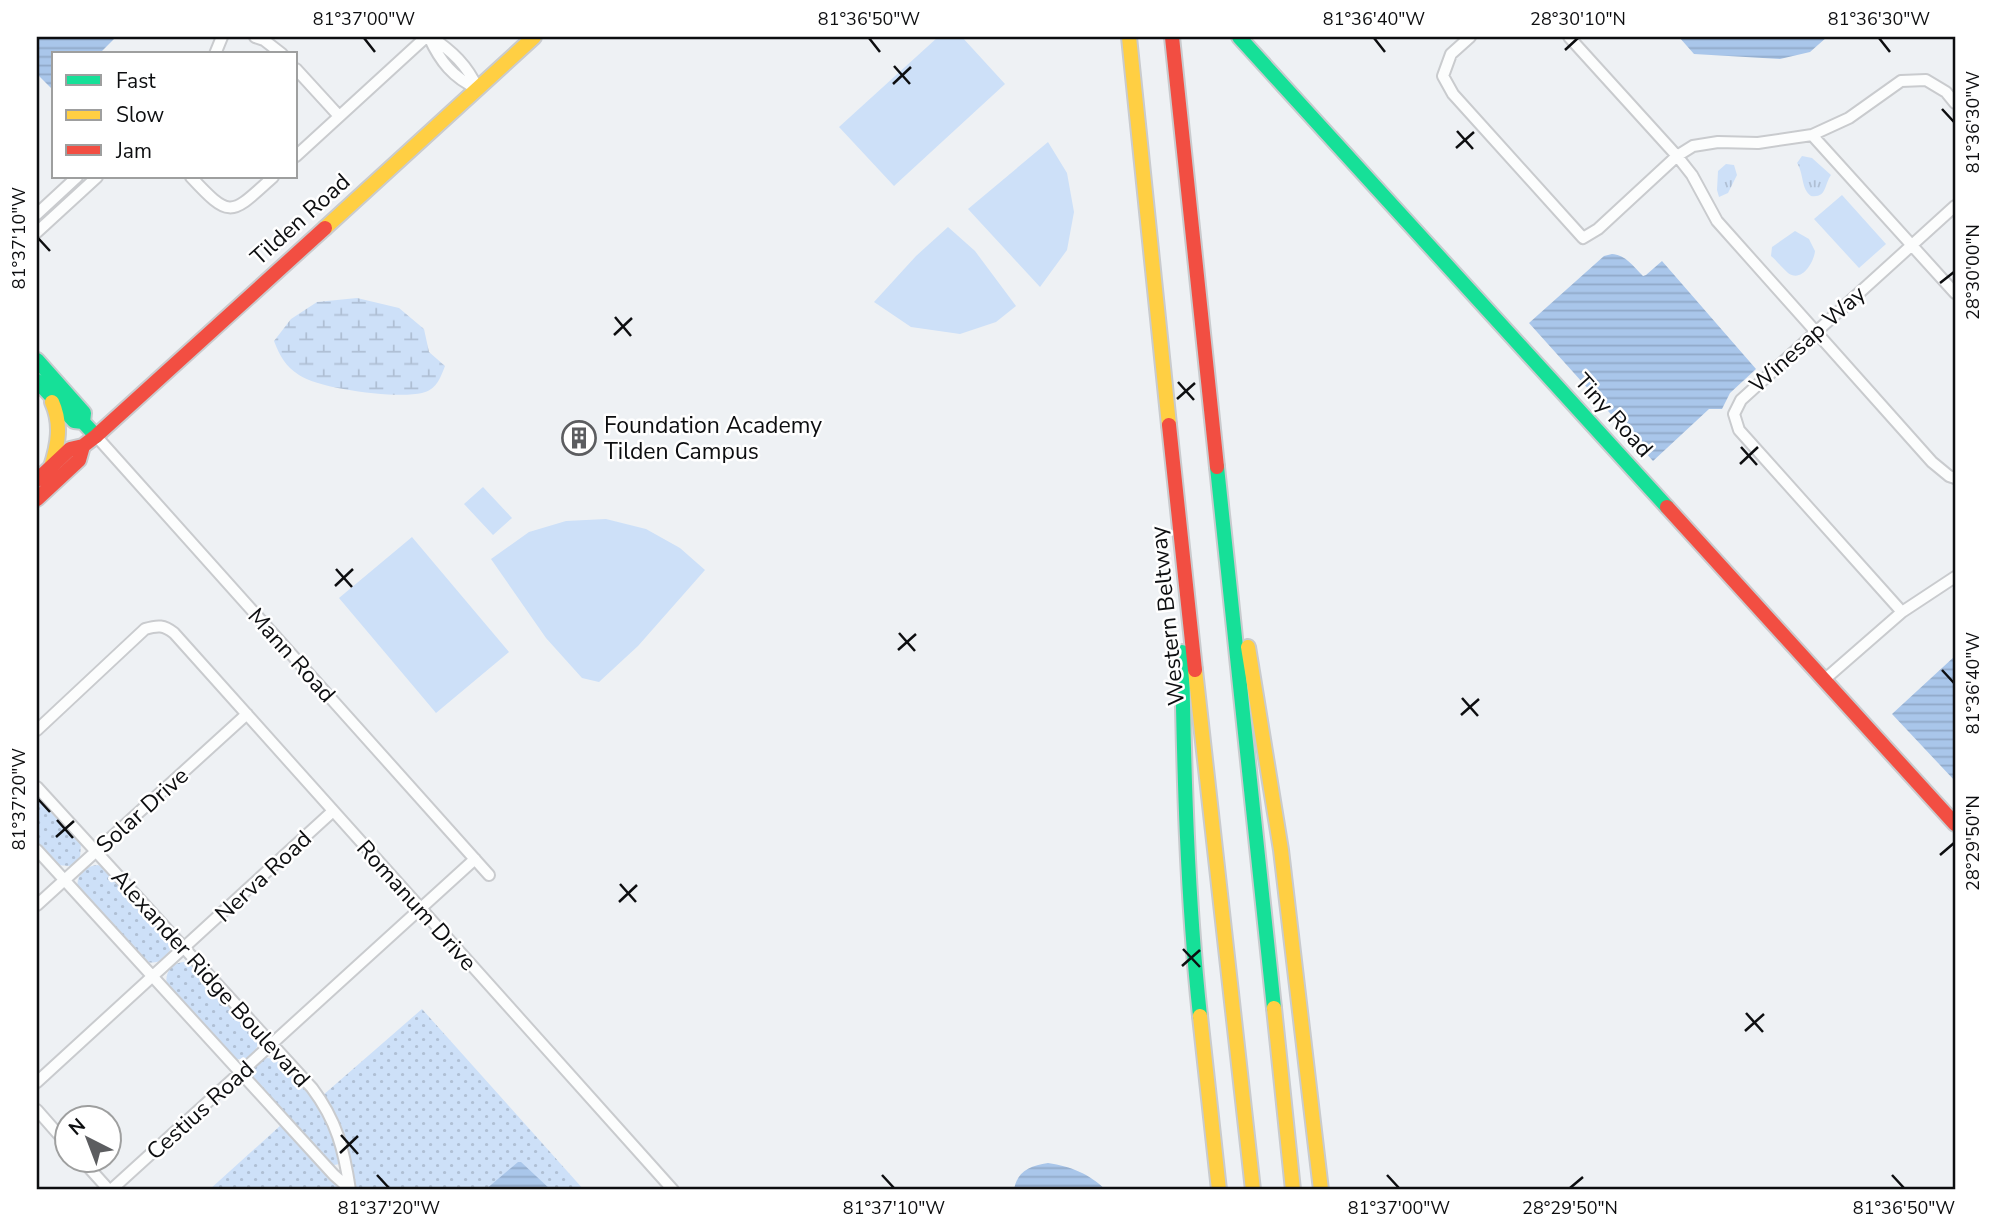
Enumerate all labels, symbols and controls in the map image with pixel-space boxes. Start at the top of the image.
text: 81°37'00"W [313,7,415,31]
text: 81°36'50"W [818,7,920,31]
text: 81°36'40"W [1323,7,1425,31]
text: 28°30'10"N [1530,7,1626,31]
text: 81°36'30"W [1828,7,1930,31]
legend [52,52,298,178]
text: Fast [116,67,156,95]
text: 81°36'30"W [1961,71,1985,173]
text: Slow [116,101,165,129]
text: Jam [115,137,152,165]
street label: Tilden Road [244,166,357,272]
text: 81°37'10"W [7,187,31,289]
text: 28°30'00"N [1961,224,1985,320]
street label: Winesap Way [1743,279,1872,400]
street label: Tiny Road [1568,367,1660,464]
place label: Foundation Academy Tilden Campus [604,410,822,467]
building icon: Foundation Academy Tilden Campus [560,419,598,457]
street label: Western Beltway [1143,525,1192,707]
street label: Mann Road [241,601,342,709]
text: 81°36'40"W [1961,632,1985,734]
text: 81°37'20"W [7,748,31,850]
street label: Solar Drive [89,761,195,860]
text: 28°29'50"N [1961,795,1985,891]
street label: Nerva Road [208,824,318,929]
street label: Romanum Drive [350,833,484,977]
street label: Alexander Ridge Boulevard [104,863,317,1094]
street label: Cestius Road [140,1054,261,1167]
north arrow [52,1104,122,1174]
text: N [63,1113,91,1142]
text: 81°37'20"W [338,1196,440,1220]
text: 81°37'10"W [843,1196,945,1220]
text: 81°37'00"W [1348,1196,1450,1220]
text: 28°29'50"N [1522,1196,1618,1220]
text: 81°36'50"W [1853,1196,1955,1220]

